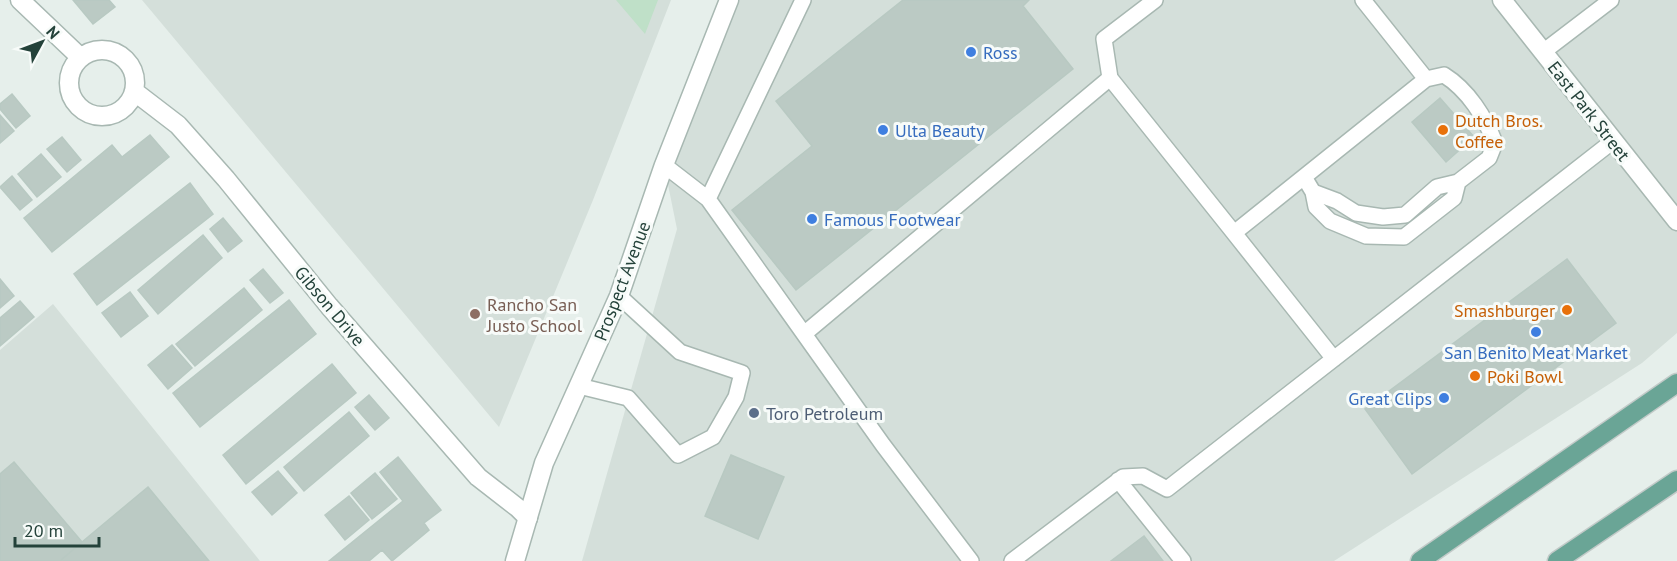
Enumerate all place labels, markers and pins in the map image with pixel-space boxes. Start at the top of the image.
place label: Ross [983,41,1018,64]
marker: Ross [964,45,978,59]
place label: Dutch Bros. Coffee [1455,109,1543,153]
place label: Ulta Beauty [895,119,985,142]
marker: Ulta Beauty [876,123,890,137]
marker: Dutch Bros. Coffee [1436,123,1450,137]
place label: Famous Footwear [824,208,961,231]
marker: Famous Footwear [805,212,819,226]
place label: Rancho San Justo School [486,293,583,337]
place label: Smashburger [1454,299,1555,322]
marker: Smashburger [1560,303,1574,317]
marker: Rancho San Justo School [468,307,482,321]
marker: San Benito Meat Market [1529,325,1543,339]
place label: San Benito Meat Market [1444,341,1628,364]
place label: Poki Bowl [1487,365,1564,388]
marker: Poki Bowl [1468,369,1482,383]
place label: Great Clips [1348,387,1432,410]
marker: Great Clips [1437,391,1451,405]
place label: Toro Petroleum [766,402,883,425]
marker: Toro Petroleum [747,406,761,420]

